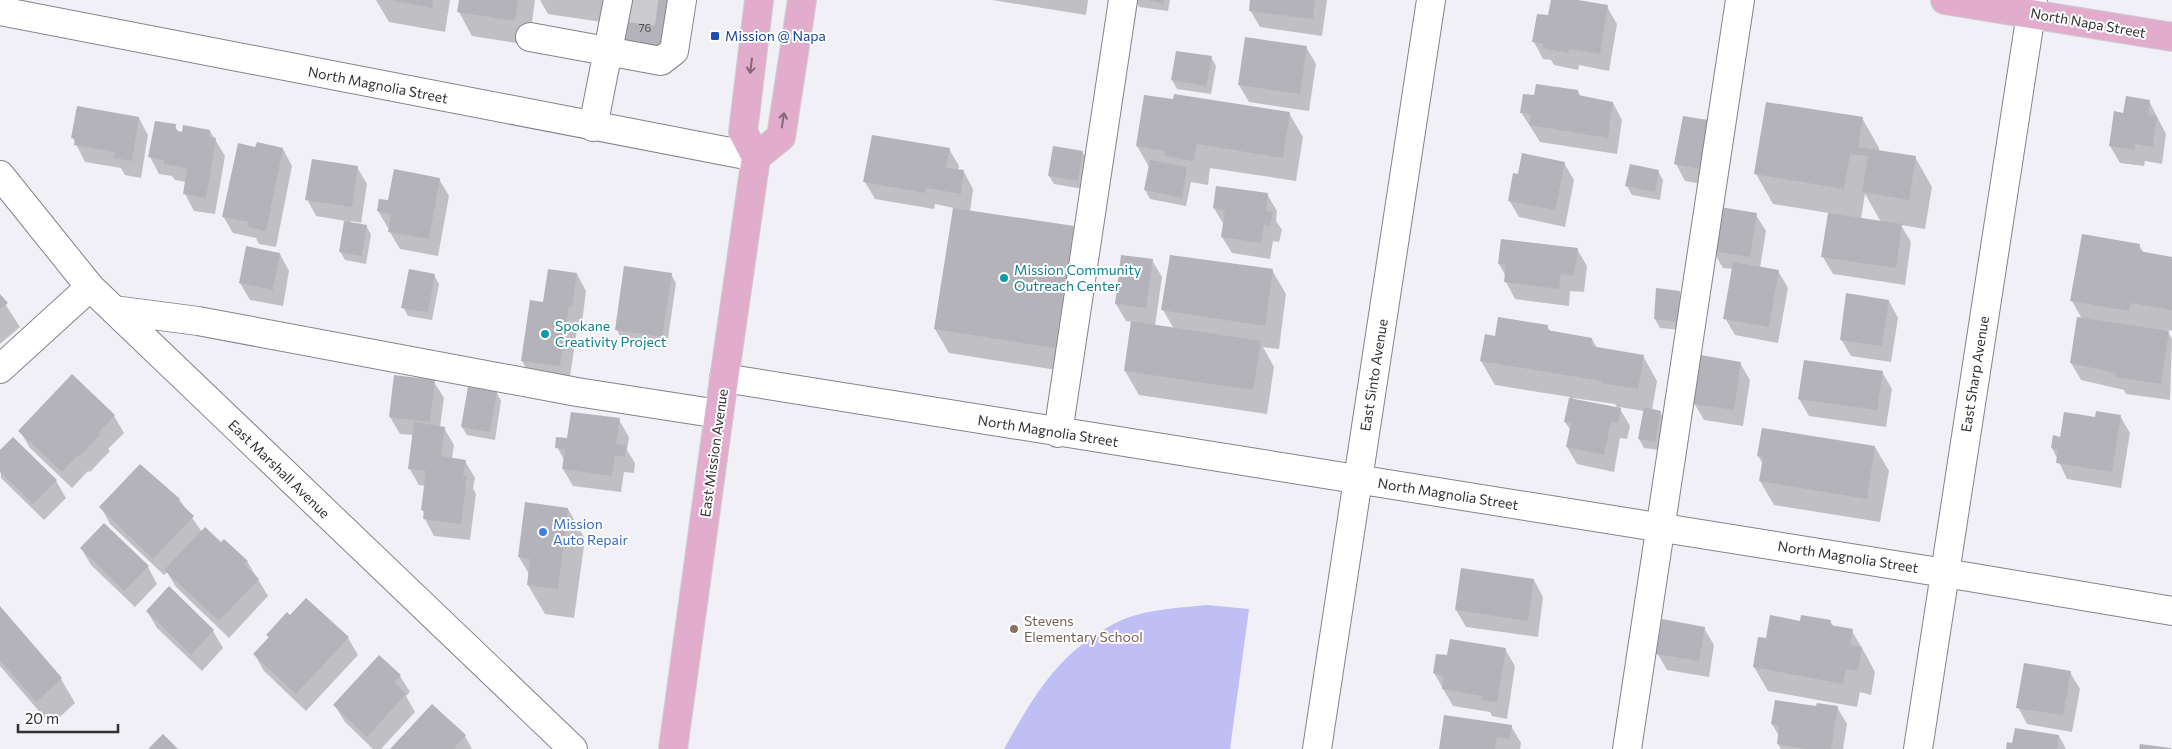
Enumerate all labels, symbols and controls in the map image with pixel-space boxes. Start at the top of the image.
street label: North Napa Street [2029,4,2147,41]
house number: 76 [639,21,652,34]
place label: Mission @ Napa [725,27,826,44]
marker: Mission @ Napa [709,30,721,42]
one-way arrow [746,57,756,73]
street label: North Magnolia Street [307,63,450,106]
one-way arrow [779,112,789,128]
place label: Mission Community Outreach Center [1014,261,1141,294]
marker: Mission Community Outreach Center [998,272,1010,284]
street label: East Sharp Avenue [1957,315,1992,433]
place label: Spokane Creativity Project [555,317,667,350]
street label: East Sinto Avenue [1356,318,1391,432]
marker: Spokane Creativity Project [539,328,551,340]
street label: East Mission Avenue [696,388,731,518]
street label: North Magnolia Street [976,411,1120,450]
street label: East Marshall Avenue [225,416,334,521]
street label: North Magnolia Street [1376,474,1520,513]
place label: Mission Auto Repair [553,515,629,548]
marker: Mission Auto Repair [537,526,549,538]
street label: North Magnolia Street [1776,537,1920,576]
place label: Stevens Elementary School [1024,612,1143,645]
marker: Stevens Elementary School [1008,623,1020,635]
scale bar [18,702,118,734]
text: 20 m [25,709,59,727]

